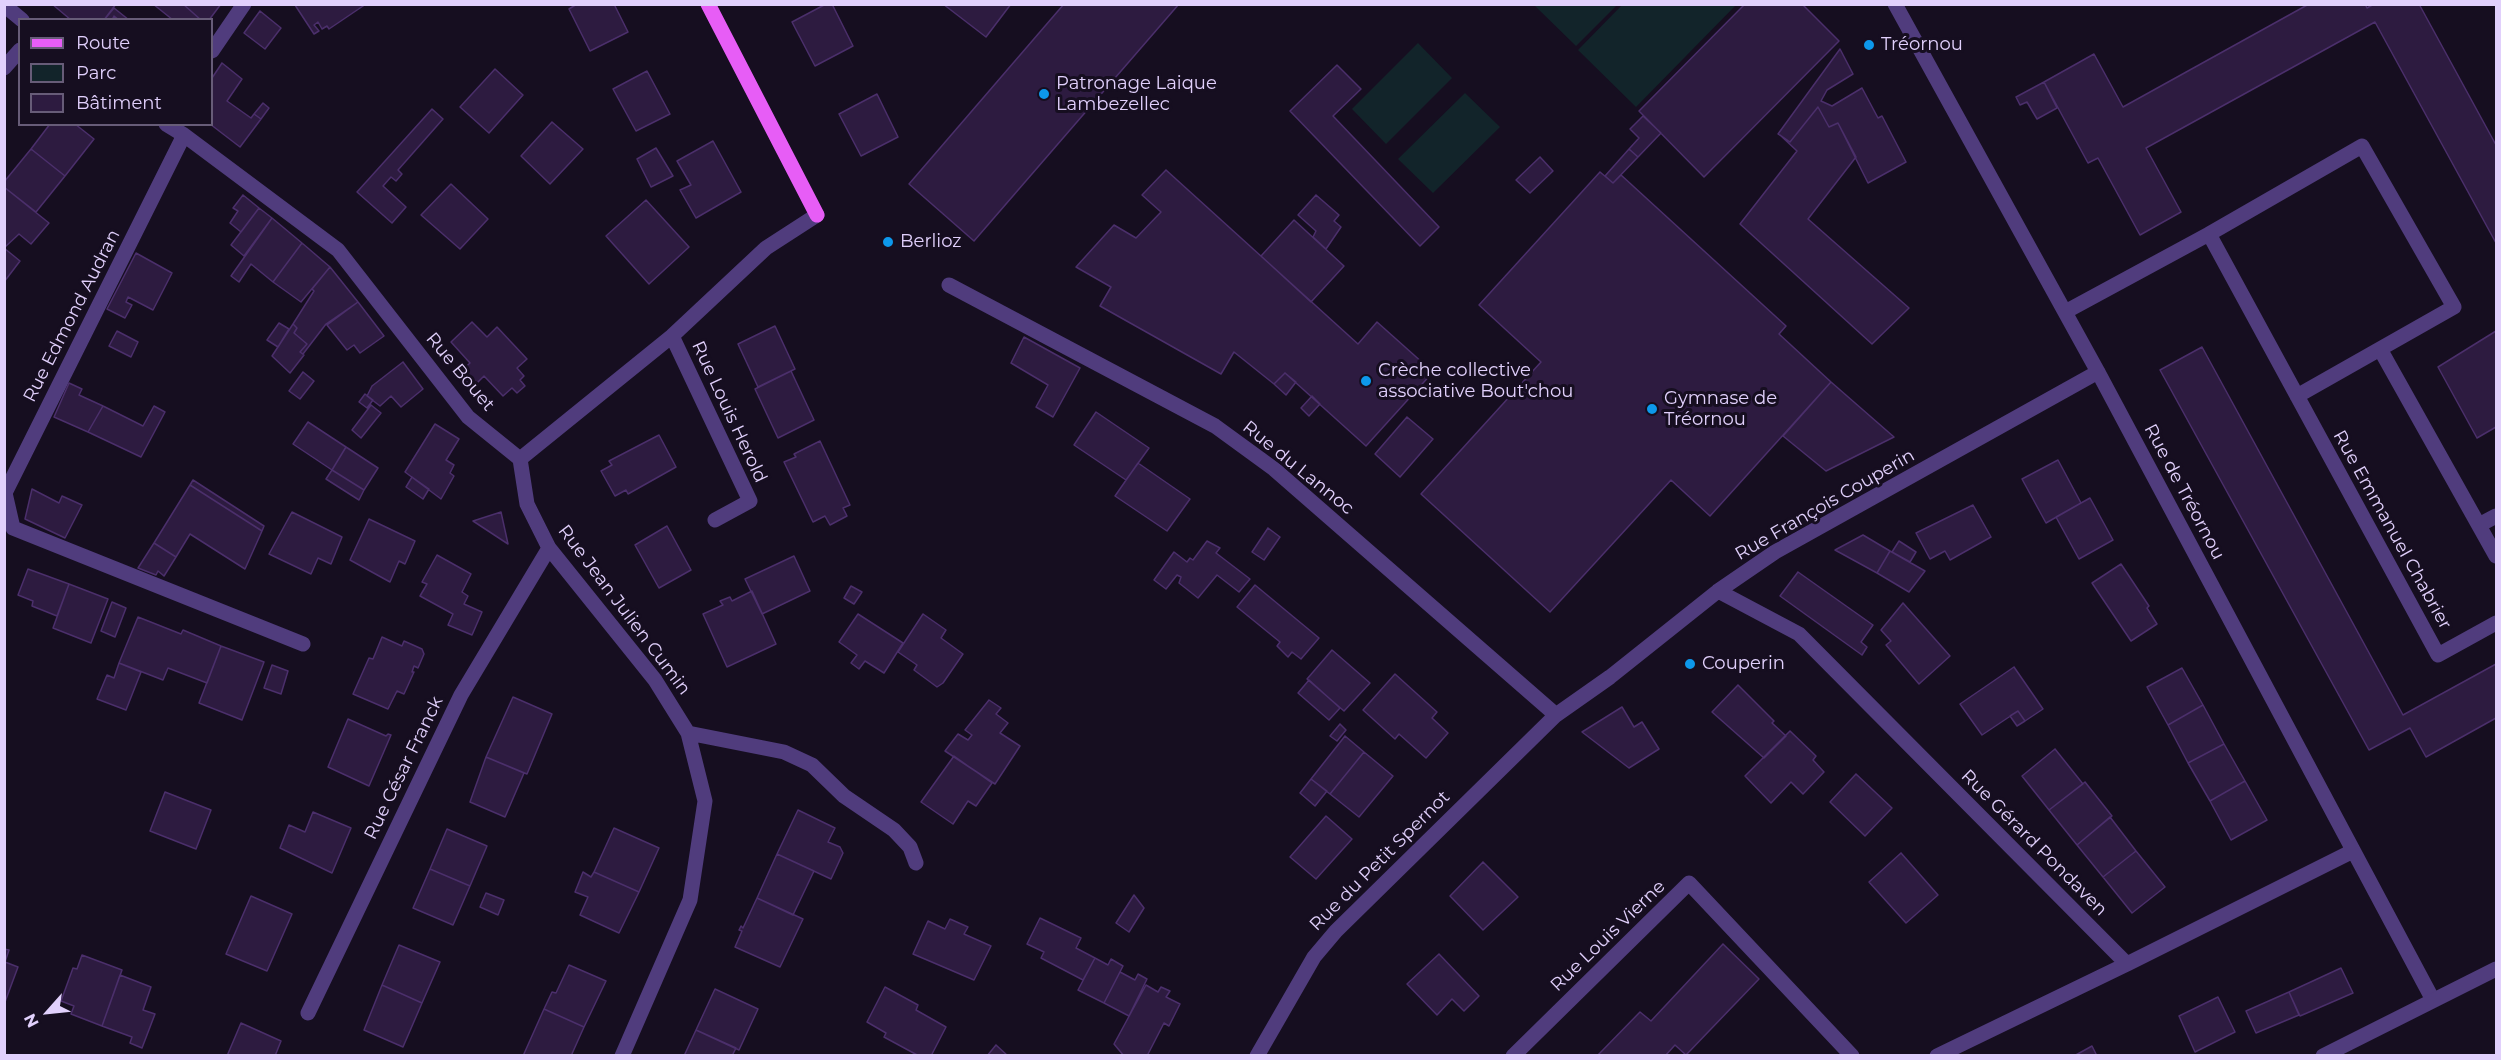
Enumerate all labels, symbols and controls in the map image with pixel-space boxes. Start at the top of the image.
legend [18,18,213,126]
text: Route [76,32,130,54]
place label: Tréornou [1881,34,1963,56]
marker: Tréornou [1862,38,1876,52]
text: Parc [76,62,116,84]
place label: Patronage Laique Lambezellec [1056,73,1217,116]
marker: Patronage Laique Lambezellec [1037,87,1051,101]
text: Bâtiment [76,92,162,114]
street label: Rue Edmond Audran [19,226,125,406]
place label: Berlioz [900,231,962,253]
marker: Berlioz [881,235,895,249]
street label: Rue Bouet [421,328,499,416]
street label: Rue Louis Herold [687,338,771,486]
place label: Crèche collective associative Bout'chou [1378,360,1573,403]
marker: Crèche collective associative Bout'chou [1359,374,1373,388]
place label: Gymnase de Tréornou [1664,388,1777,430]
marker: Gymnase de Tréornou [1645,402,1659,416]
street label: Rue du Lannoc [1238,417,1358,519]
street label: Rue de Tréornou [2139,421,2229,563]
street label: Rue Emmanuel Chabrier [2328,427,2456,633]
street label: Rue François Couperin [1731,445,1919,565]
street label: Rue Jean Julien Cumin [553,521,695,699]
place label: Couperin [1702,653,1785,675]
marker: Couperin [1683,657,1697,671]
street label: Rue César Franck [360,693,448,843]
street label: Rue Gérard Pondaven [1956,765,2112,921]
street label: Rue du Petit Spernot [1305,786,1455,936]
street label: Rue Louis Vierne [1546,876,1670,996]
north arrow [18,982,78,1042]
text: N [20,1010,43,1030]

